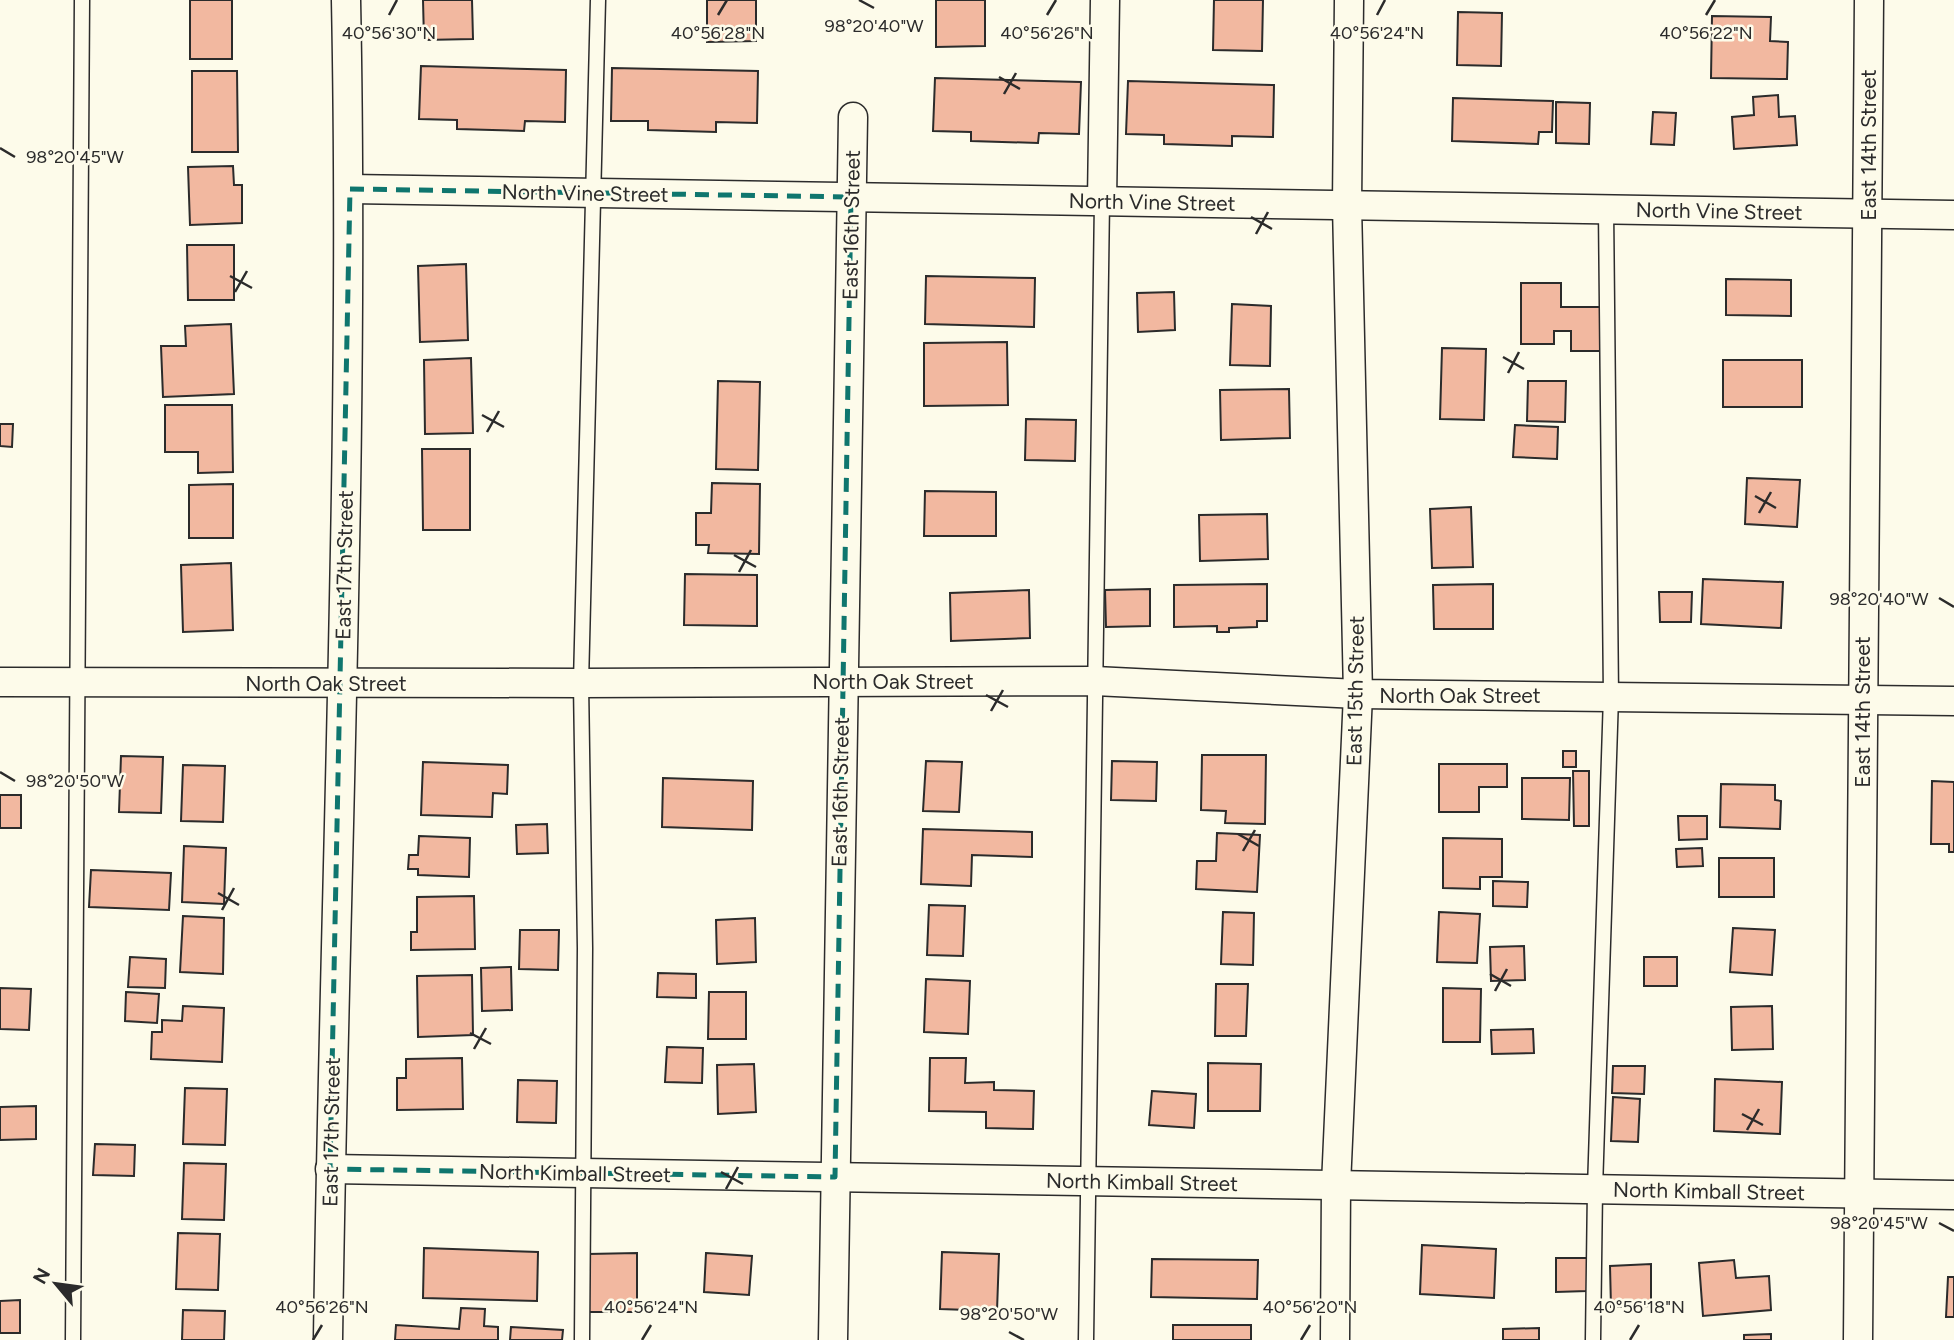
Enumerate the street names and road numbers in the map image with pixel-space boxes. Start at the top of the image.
street label: East 14th Street [1856,69,1881,221]
street label: East 16th Street [837,150,865,300]
street label: North Vine Street [501,179,669,207]
street label: North Vine Street [1068,188,1236,216]
street label: North Vine Street [1635,197,1803,225]
street label: East 17th Street [330,490,358,640]
street label: East 15th Street [1341,616,1369,766]
street label: East 14th Street [1850,636,1875,788]
street label: North Oak Street [812,669,974,694]
street label: North Oak Street [245,671,407,696]
street label: North Oak Street [1379,683,1541,708]
street label: East 16th Street [826,717,854,867]
street label: East 17th Street [317,1057,345,1207]
street label: North Kimball Street [479,1159,671,1187]
street label: North Kimball Street [1046,1168,1238,1196]
street label: North Kimball Street [1613,1177,1805,1205]

